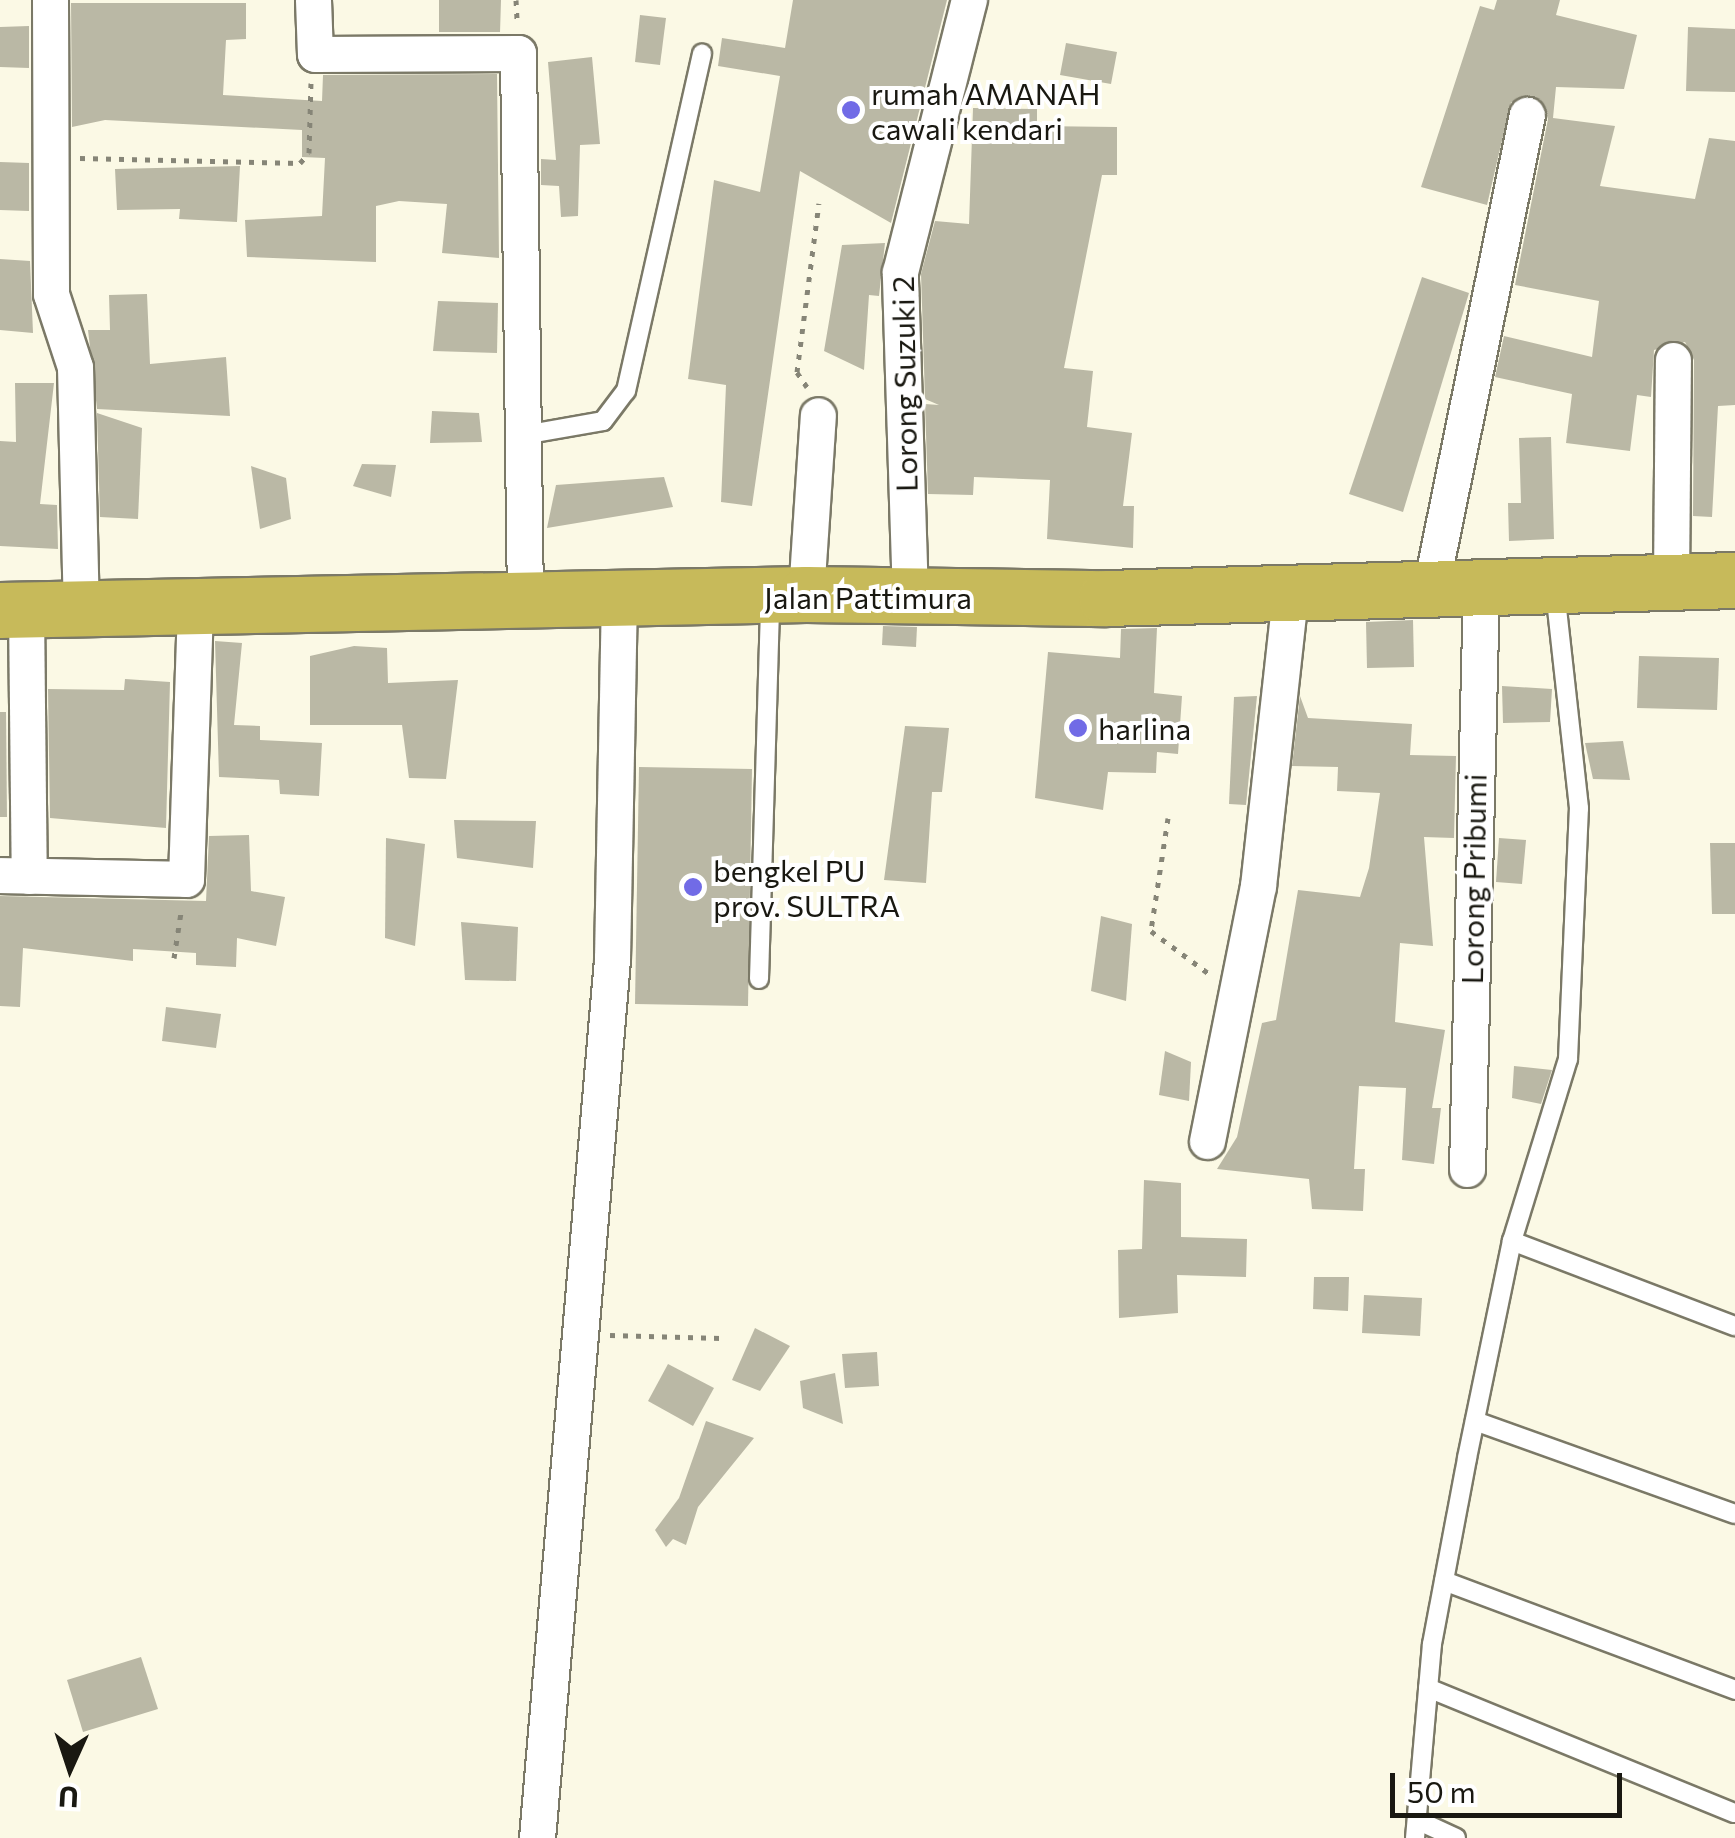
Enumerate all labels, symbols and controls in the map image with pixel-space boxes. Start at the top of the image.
place label: rumah AMANAH cawali kendari [871,75,1100,146]
marker: rumah AMANAH cawali kendari [840,99,862,121]
street label: Lorong Suzuki 2 [884,276,924,492]
street label: Jalan Pattimura [764,579,972,615]
place label: harlina [1098,710,1191,746]
marker: harlina [1067,717,1089,739]
street label: Lorong Pribumi [1453,773,1493,985]
place label: bengkel PU prov. SULTRA [713,852,900,922]
marker: bengkel PU prov. SULTRA [682,876,704,898]
north arrow [20,1718,120,1818]
scale bar [1395,1753,1628,1815]
text: 50 m [1407,1772,1476,1809]
text: U [57,1780,80,1815]

